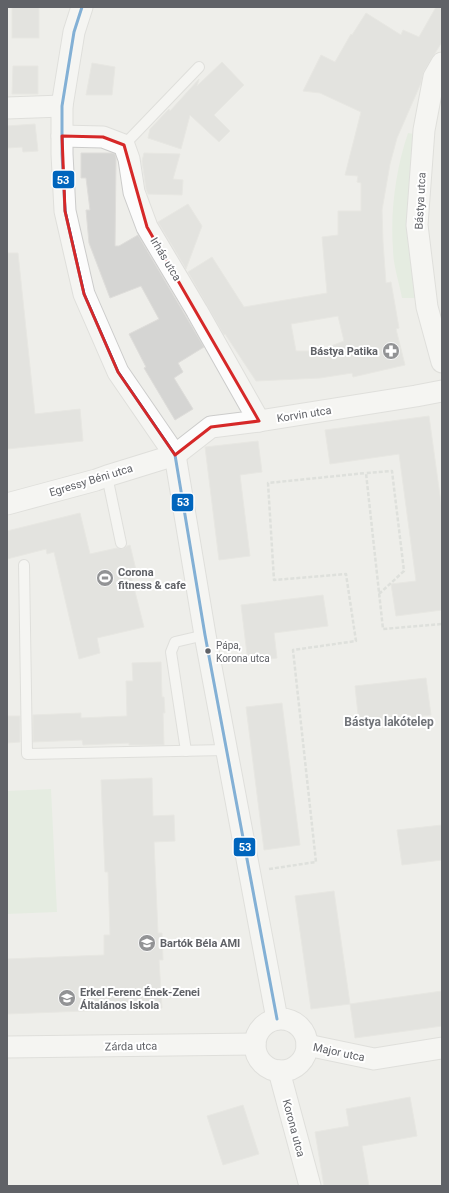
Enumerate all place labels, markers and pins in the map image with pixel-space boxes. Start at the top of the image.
pharmacy icon: Bástya Patika [381,341,401,361]
place label: Bástya Patika [310,345,378,358]
place label: Corona fitness & cafe [118,566,186,592]
sports icon: Corona fitness & cafe [95,568,115,588]
place label: Pápa, Korona utca [216,640,270,664]
marker: Pápa, Korona utca [203,646,213,656]
school or university icon: Bartók Béla AMI [137,933,157,953]
place label: Bartók Béla AMI [160,937,240,950]
place label: Erkel Ferenc Ének-Zenei Általános Iskola [80,986,200,1012]
school or university icon: Erkel Ferenc Ének-Zenei Általános Iskola [57,988,77,1008]

